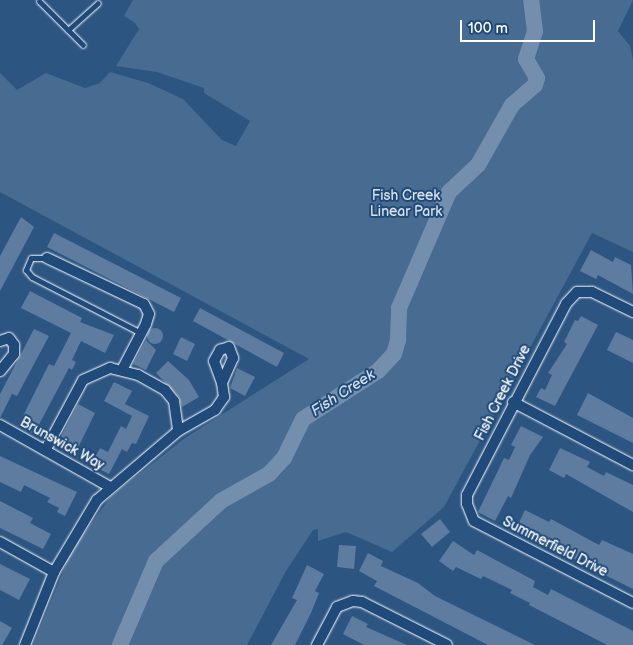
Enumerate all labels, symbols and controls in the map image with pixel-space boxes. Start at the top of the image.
scale bar [463,10,598,42]
text: 100 m [468,19,508,38]
park label: Fish Creek Linear Park [370,188,442,220]
street label: Fish Creek Drive [472,342,534,444]
water label: Fish Creek [308,366,378,420]
street label: Brunswick Way [17,414,107,474]
street label: Summerfield Drive [500,513,610,581]

